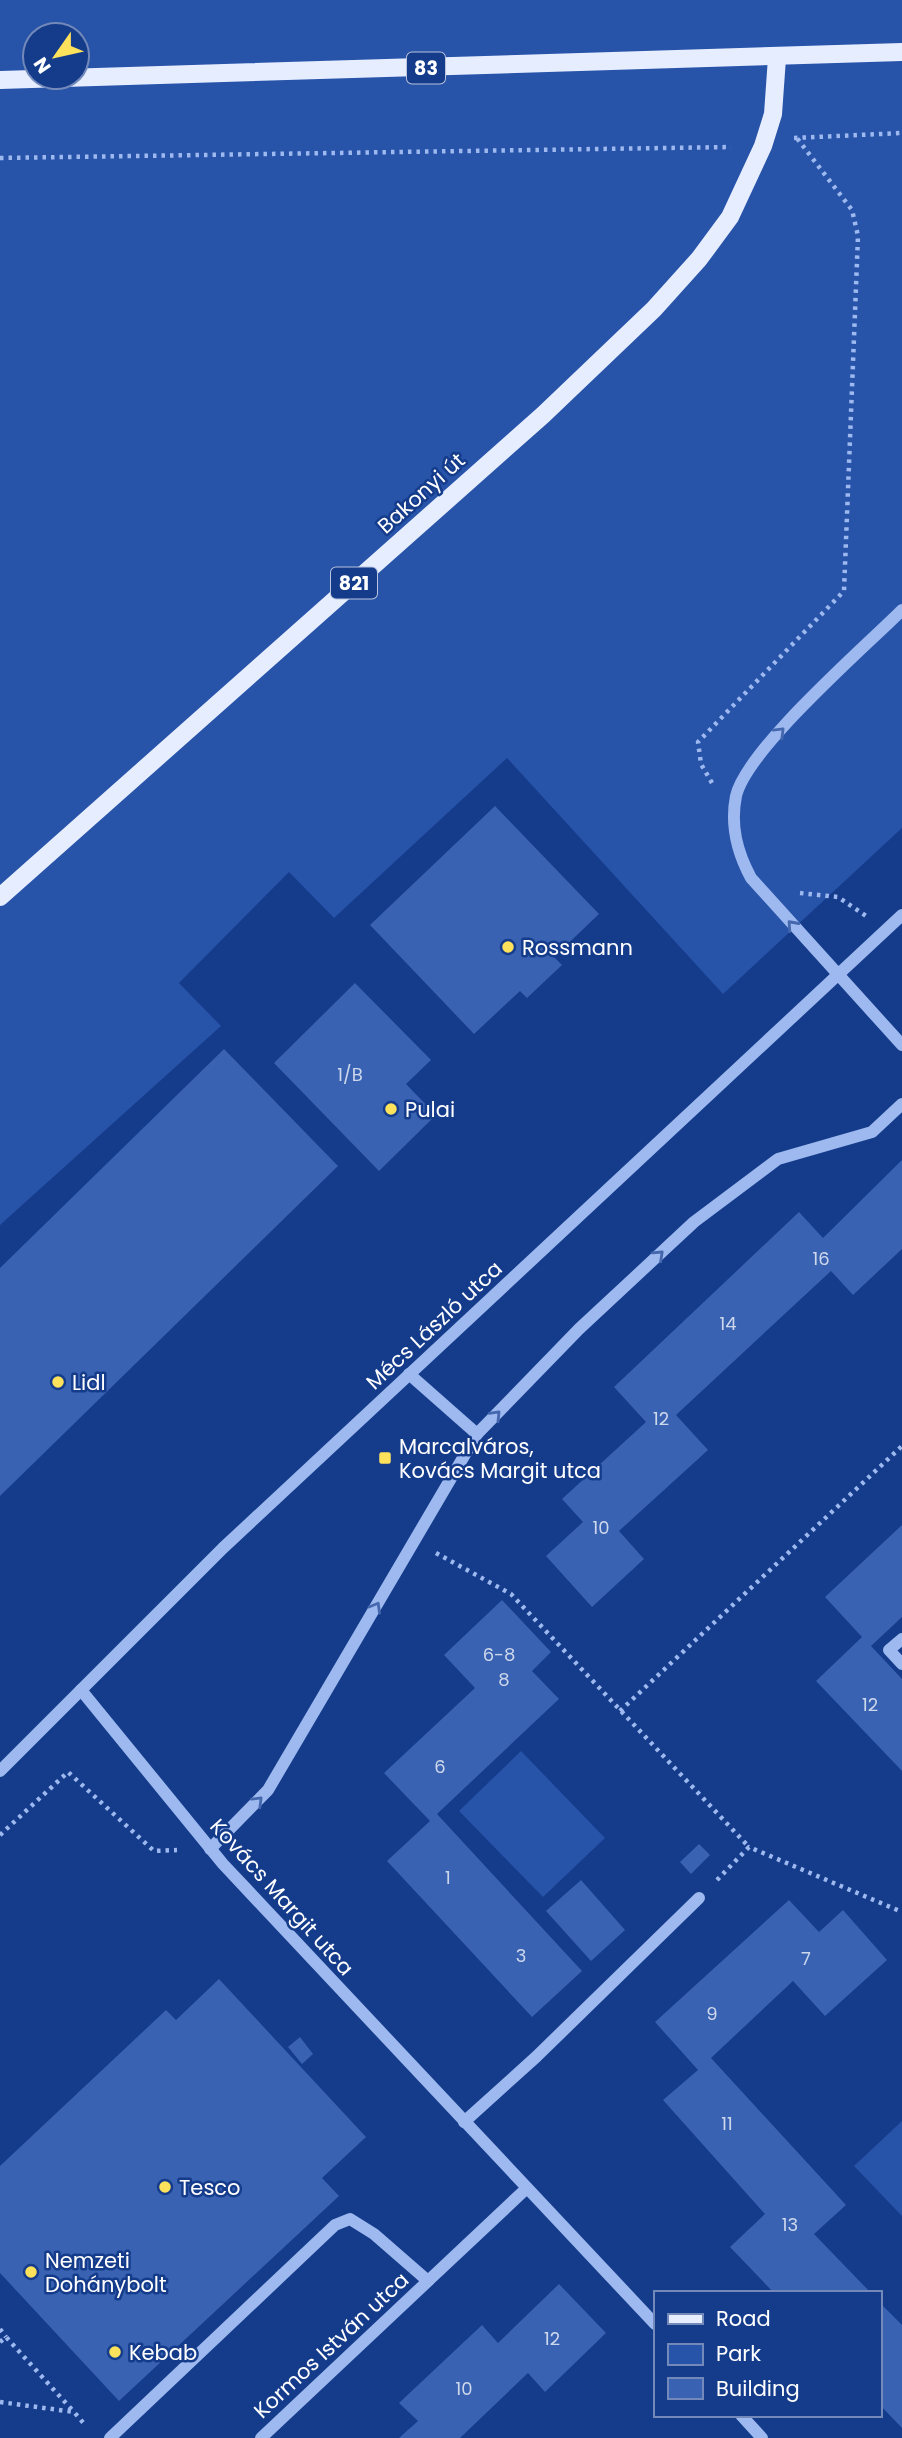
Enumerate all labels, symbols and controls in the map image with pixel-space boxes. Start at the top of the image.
north arrow [21,21,91,91]
text: N [27,52,58,79]
road number: 83 [407,52,445,83]
street label: Bakonyi út [371,446,471,540]
road number: 821 [331,568,377,598]
one-way arrow [772,727,785,740]
one-way arrow [788,921,800,934]
place label: Rossmann [522,933,633,962]
marker: Rossmann [500,939,516,955]
house number: 1/B [337,1062,363,1087]
place label: Pulai [405,1095,455,1124]
marker: Pulai [383,1101,399,1117]
house number: 16 [812,1246,830,1271]
one-way arrow [651,1251,664,1264]
street label: Mécs László utca [360,1254,508,1396]
house number: 14 [719,1311,737,1336]
place label: Lidl [72,1368,106,1397]
marker: Lidl [50,1374,66,1390]
house number: 12 [653,1406,669,1431]
one-way arrow [488,1410,501,1423]
place label: Marcalváros, Kovács Margit utca [399,1432,601,1485]
marker: Marcalváros, Kovács Margit utca [377,1450,393,1466]
house number: 10 [592,1515,610,1540]
one-way arrow [368,1602,381,1615]
house number: 6-8 [483,1642,515,1667]
house number: 8 [498,1667,510,1692]
house number: 12 [862,1692,878,1717]
house number: 6 [434,1754,446,1779]
one-way arrow [250,1796,263,1809]
street label: Kovács Margit utca [204,1812,360,1982]
house number: 1 [445,1865,451,1890]
house number: 3 [516,1943,526,1968]
house number: 7 [801,1946,811,1971]
house number: 9 [706,2001,718,2026]
house number: 11 [721,2111,733,2136]
place label: Tesco [179,2173,241,2202]
marker: Tesco [157,2179,173,2195]
house number: 13 [782,2212,798,2237]
place label: Nemzeti Dohánybolt [45,2246,167,2299]
marker: Nemzeti Dohánybolt [23,2264,39,2280]
street label: Kormos István utca [247,2265,415,2425]
legend [654,2291,881,2417]
text: Road [716,2304,771,2333]
house number: 12 [544,2326,560,2351]
place label: Kebab [129,2338,197,2367]
text: Park [716,2339,761,2368]
marker: Kebab [107,2344,123,2360]
text: Building [716,2374,800,2403]
house number: 10 [455,2376,473,2401]

